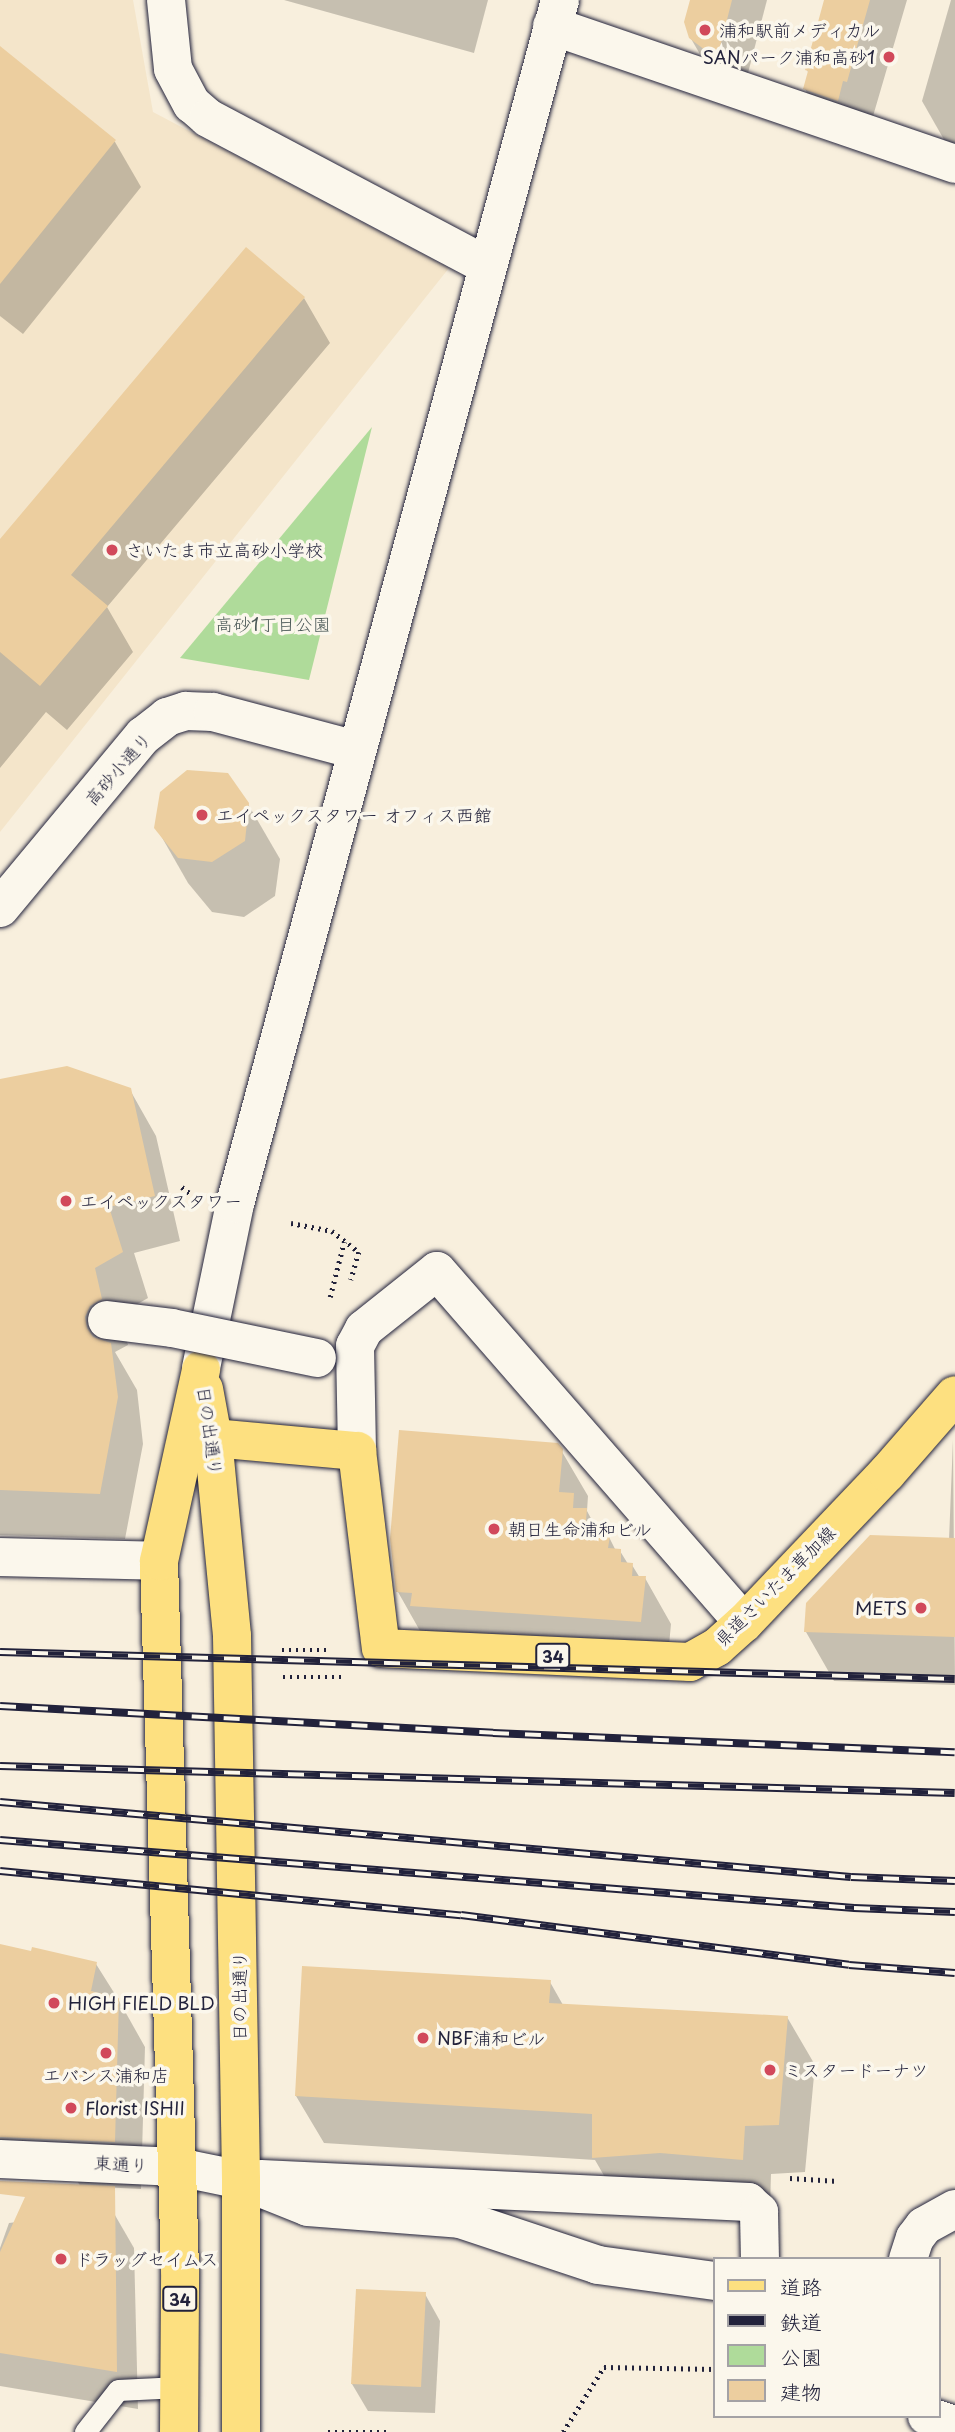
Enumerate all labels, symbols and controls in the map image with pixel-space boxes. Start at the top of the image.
place label: 浦和駅前メディカル [719,19,881,41]
marker: 浦和駅前メディカル [697,22,713,38]
place label: SANパーク浦和高砂1 [703,46,875,68]
marker: SANパーク浦和高砂1 [881,49,897,65]
place label: さいたま市立高砂小学校 [126,539,324,561]
marker: さいたま市立高砂小学校 [104,542,120,558]
park label: 高砂1丁目公園 [215,613,331,635]
street label: 高砂小通り [80,728,156,810]
place label: エイペックスタワー オフィス西館 [216,804,492,826]
marker: エイペックスタワー オフィス西館 [194,807,210,823]
place label: エイペックスタワー [80,1190,242,1212]
marker: エイペックスタワー [58,1193,74,1209]
street label: 日の出通り [193,1385,227,1477]
place label: 朝日生命浦和ビル [508,1518,652,1540]
marker: 朝日生命浦和ビル [486,1521,502,1537]
street label: 県道さいたま草加線 [710,1521,840,1651]
place label: METS [855,1597,907,1619]
marker: METS [913,1600,929,1616]
road number: 34 [534,1644,572,1668]
street label: 日の出通り [228,1951,250,2041]
place label: HIGH FIELD BLD [68,1992,217,2014]
marker: HIGH FIELD BLD [46,1995,62,2011]
place label: NBF浦和ビル [437,2027,545,2049]
marker: NBF浦和ビル [415,2030,431,2046]
marker: エバンス浦和店 [98,2045,114,2061]
place label: ミスタードーナツ [784,2059,928,2081]
marker: ミスタードーナツ [762,2062,778,2078]
place label: エバンス浦和店 [43,2064,169,2086]
place label: Florist ISHII [85,2097,184,2119]
marker: Florist ISHII [63,2100,79,2116]
street label: 東通り [93,2152,149,2176]
place label: ドラッグセイムス [75,2248,219,2270]
marker: ドラッグセイムス [53,2251,69,2267]
legend [713,2257,941,2418]
text: 道路 [780,2270,822,2302]
road number: 34 [161,2286,199,2312]
text: 鉄道 [780,2305,822,2337]
text: 公園 [780,2340,822,2372]
text: 建物 [780,2375,822,2407]

